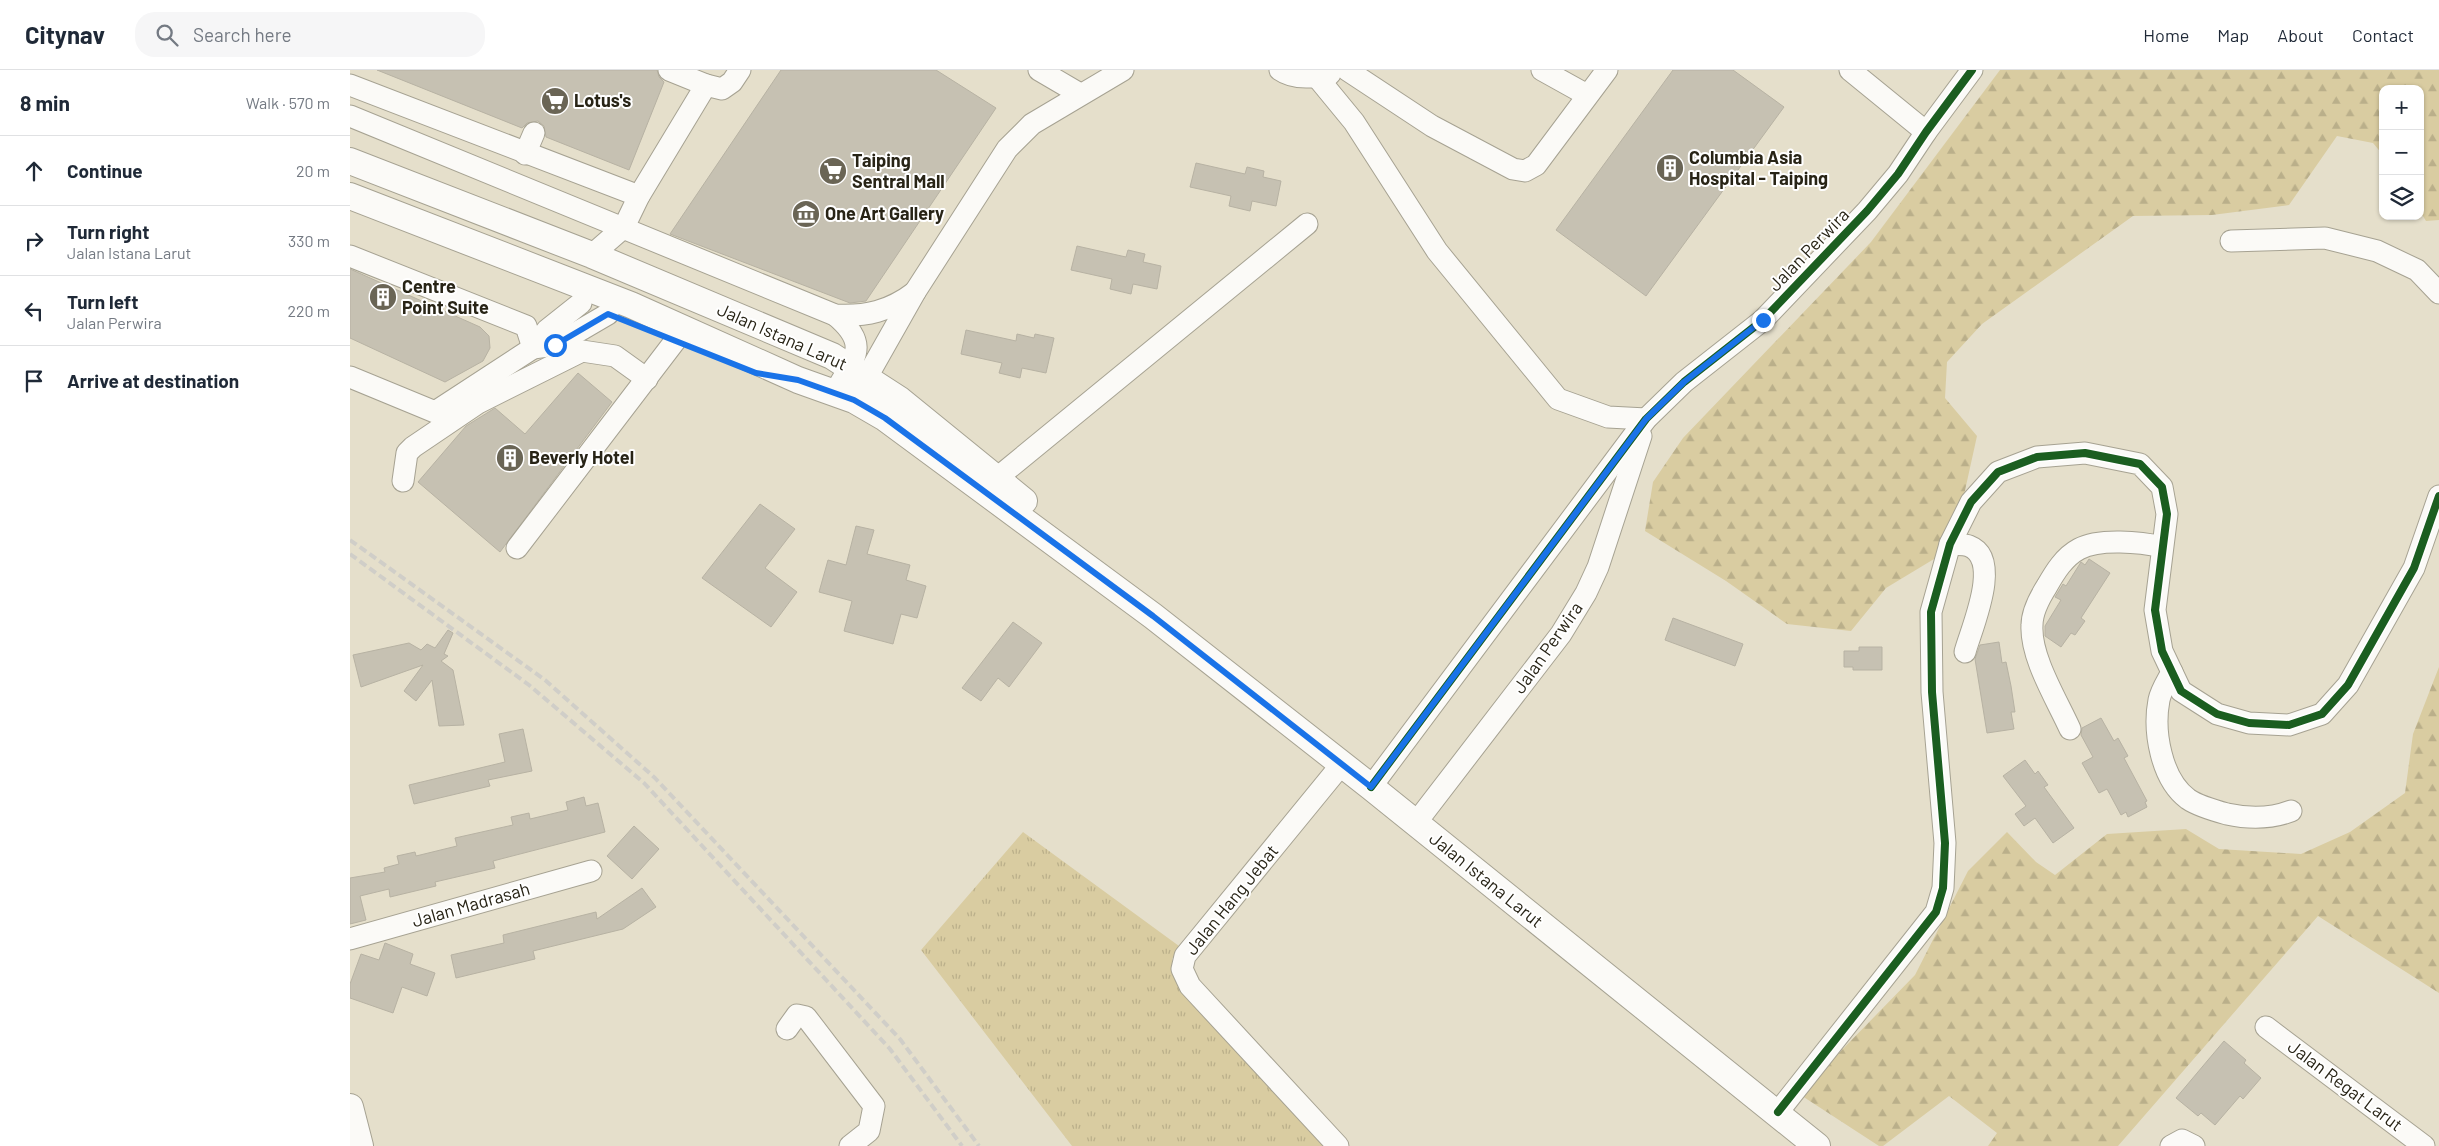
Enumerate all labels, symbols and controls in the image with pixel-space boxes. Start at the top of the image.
search box [135,12,485,57]
text: Citynav [25,20,105,49]
icon: search [153,21,181,49]
text: Search here [193,23,292,46]
text: Home [2143,24,2189,46]
text: Map [2217,24,2249,46]
text: About [2277,24,2324,46]
text: Contact [2352,24,2414,46]
map controls [2379,85,2424,220]
button: + [2379,85,2424,130]
supermarket icon: Lotus's [540,86,570,116]
place label: Lotus's [574,89,631,111]
text: 8 min [20,90,70,115]
text: Walk · 570 m [246,93,330,112]
button: − [2379,130,2424,175]
place label: Columbia Asia Hospital - Taiping [1689,146,1828,189]
place label: Taiping Sentral Mall [852,149,945,192]
building icon: Columbia Asia Hospital - Taiping [1655,153,1685,183]
supermarket icon: Taiping Sentral Mall [818,156,848,186]
icon: ahead [20,157,48,185]
text: Continue [67,159,143,182]
text: 20 m [296,161,330,180]
button: layers [2379,175,2424,220]
museum icon: One Art Gallery [791,199,821,229]
place label: One Art Gallery [825,202,944,224]
street label: Jalan Perwira [1763,203,1853,295]
text: Turn right [67,220,149,243]
icon: right [20,227,48,255]
text: 330 m [288,231,330,250]
text: Jalan Istana Larut [67,243,191,262]
place label: Centre Point Suite [402,275,489,318]
building icon: Centre Point Suite [368,282,398,312]
text: Turn left [67,290,138,313]
icon: left [20,297,48,325]
street label: Jalan Istana Larut [714,298,851,375]
text: 220 m [287,301,330,320]
route end [1752,309,1775,332]
text: Jalan Perwira [67,313,162,332]
route start [544,334,567,357]
icon: arrive [20,367,48,395]
text: Arrive at destination [67,369,239,392]
building icon: Beverly Hotel [495,443,525,473]
place label: Beverly Hotel [529,446,634,468]
street label: Jalan Perwira [1508,597,1587,697]
street label: Jalan Istana Larut [1425,827,1548,932]
street label: Jalan Hang Jebat [1180,840,1282,959]
street label: Jalan Madrasah [409,877,532,931]
street label: Jalan Regat Larut [2284,1035,2407,1135]

